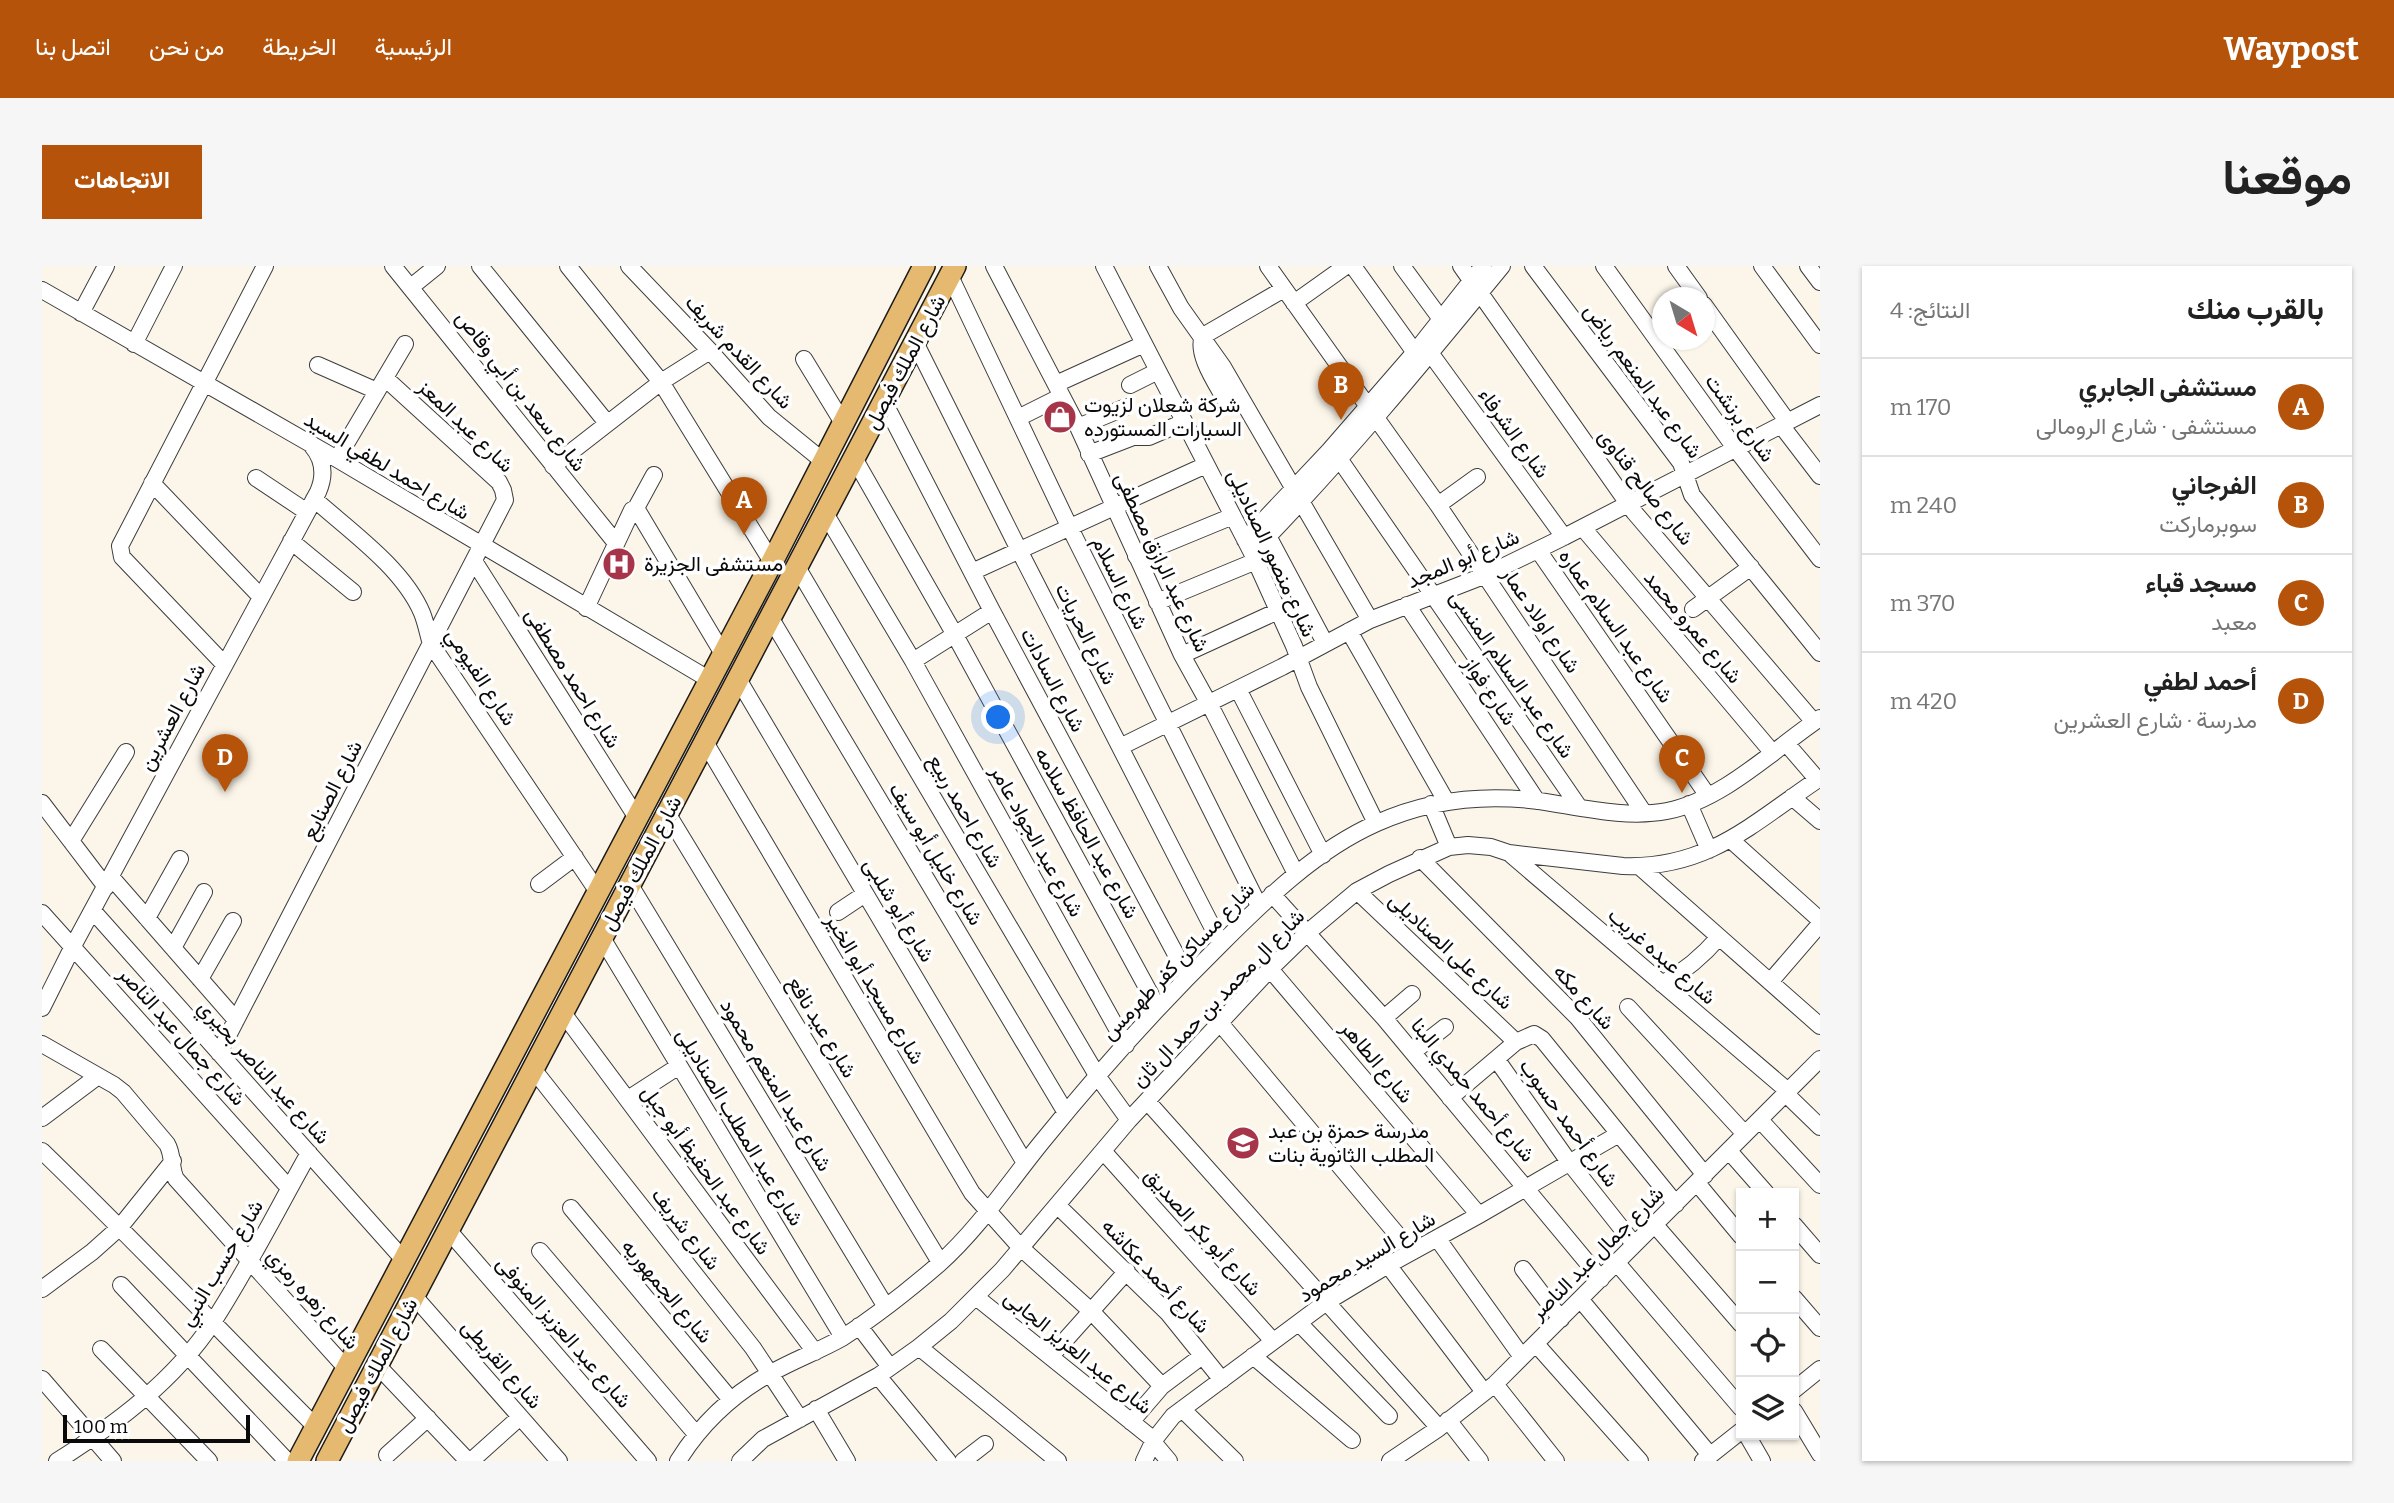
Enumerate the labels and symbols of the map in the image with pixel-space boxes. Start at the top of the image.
north arrow [1652,287,1715,350]
street label: شارع القدم شريف [679,290,798,415]
street label: شارع الملك فيصل [859,290,952,434]
street label: شارع عبد المنعم رياض [1577,299,1708,464]
street label: شارع سعد بن أبي وقاص [447,305,592,479]
pin: B [1318,362,1364,420]
street label: شارع برنشت [1699,369,1781,468]
street label: شارع عبد المعز [411,373,519,479]
street label: شارع الشرفاء [1472,383,1555,484]
place label: شركة شعلان لزيوت السيارات المستورده [1084,392,1242,442]
shop icon: شركة شعلان لزيوت السيارات المستورده [1041,398,1079,436]
street label: شارع احمد لطفي السيد [297,406,475,529]
street label: شارع صالح قناوى [1592,424,1699,551]
street label: شارع منصور الصناديلى [1221,465,1322,641]
street label: شارع عبد الرازق مصطفى [1108,468,1215,656]
pin: A [721,477,767,535]
street label: شارع أبو المجد [1403,524,1523,595]
street label: شارع السلام [1085,532,1154,634]
street label: شارع عبد السلام عماره [1552,544,1679,709]
hospital icon: مستشفى الجزيرة [600,545,638,583]
place label: مستشفى الجزيرة [644,551,783,577]
street label: شارع اولاد عمار [1495,561,1586,679]
street label: شارع عمرو محمد [1637,565,1748,689]
street label: شارع الحريات [1049,579,1123,689]
street label: شارع عبد السلام المنسى [1443,585,1580,764]
street label: شارع احمد مصطفى [519,603,626,753]
street label: شارع الفيومي [436,623,522,733]
street label: شارع السادات [1014,624,1091,737]
street label: شارع فواز [1456,651,1522,731]
street label: شارع العشرين [133,659,212,776]
your location [981,700,1015,734]
pin: D [202,734,248,792]
pin: C [1659,735,1705,793]
street label: شارع الصنايع [296,736,369,845]
street label: شارع عبد الحافظ سلامه [1028,743,1145,924]
street label: شارع احمد ربيع [921,749,1008,873]
street label: شارع عبد الجواد عامر [983,760,1089,922]
street label: شارع خليل أبو سيف [882,778,989,931]
street label: شارع الملك فيصل [595,791,688,935]
street label: شارع أبو شلبى [857,853,940,967]
street label: شارع مساكن كفر طهرمس [1096,877,1261,1046]
street label: شارع على الصناديلى [1383,887,1518,1016]
street label: شارع عبده غريب [1602,902,1721,1011]
street label: شارع ال محمد بن حمد ال ثان [1126,903,1311,1093]
street label: شارع مسجد أبو الخير [818,908,930,1070]
street label: شارع مكه [1547,959,1620,1036]
street label: شارع جمال عبد الناصر [111,960,251,1112]
street label: شارع عيد نافع [781,971,863,1083]
street label: شارع عبد الناصر بحيري [189,994,336,1152]
street label: شارع عبد المنعم محمود [713,994,838,1176]
street label: شارع أحمد حمدي البنا [1402,1013,1541,1170]
street label: شارع الطاهر [1334,1015,1419,1109]
street label: شارع عبد المطلب الصناديلى [670,1023,809,1231]
street label: شارع أحمد حسوب [1513,1054,1624,1193]
street label: شارع عبد الحفيظ أبو جبل [635,1080,776,1261]
place label: مدرسة حمزة بن عبد المطلب الثانوية بنات [1268,1118,1434,1168]
school or university icon: مدرسة حمزة بن عبد المطلب الثانوية بنات [1224,1124,1262,1162]
street label: شارع أبو بكر الصديق [1138,1163,1267,1302]
street label: شارع جمال عبد الناصر [1524,1181,1670,1327]
street label: شارع شريف [645,1183,726,1276]
street label: شارع حسب النبي [173,1195,272,1333]
street label: شارع السيد محمود [1294,1206,1441,1309]
street label: شارع أحمد عكاشه [1095,1213,1216,1339]
street label: شارع الجمهوريه [615,1234,718,1349]
street label: شارع زهره رمزي [258,1243,365,1357]
street label: شارع عبد العزيز المنوفى [490,1251,637,1414]
street label: شارع عبد العزيز الجابى [998,1284,1157,1421]
street label: شارع الملك فيصل [331,1293,424,1437]
street label: شارع القريطى [455,1314,548,1415]
scale bar [63,1412,250,1444]

